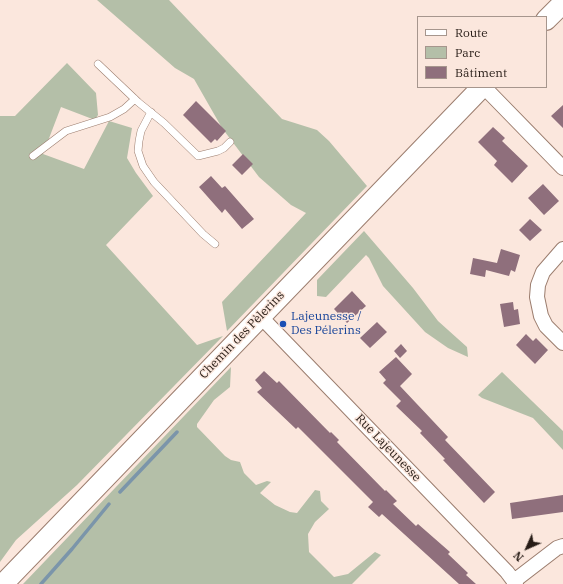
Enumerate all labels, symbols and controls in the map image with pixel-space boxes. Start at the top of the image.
legend [417,16,547,88]
text: Route [455,25,488,40]
text: Parc [455,45,480,60]
text: Bâtiment [455,65,507,80]
street label: Chemin des Pèlerins [197,288,287,382]
place label: Lajeunesse / Des Pélerins [291,310,362,338]
marker: Lajeunesse / Des Pélerins [278,319,288,329]
street label: Rue Lajeunesse [352,411,424,485]
north arrow [507,528,547,568]
text: N [510,548,527,565]

